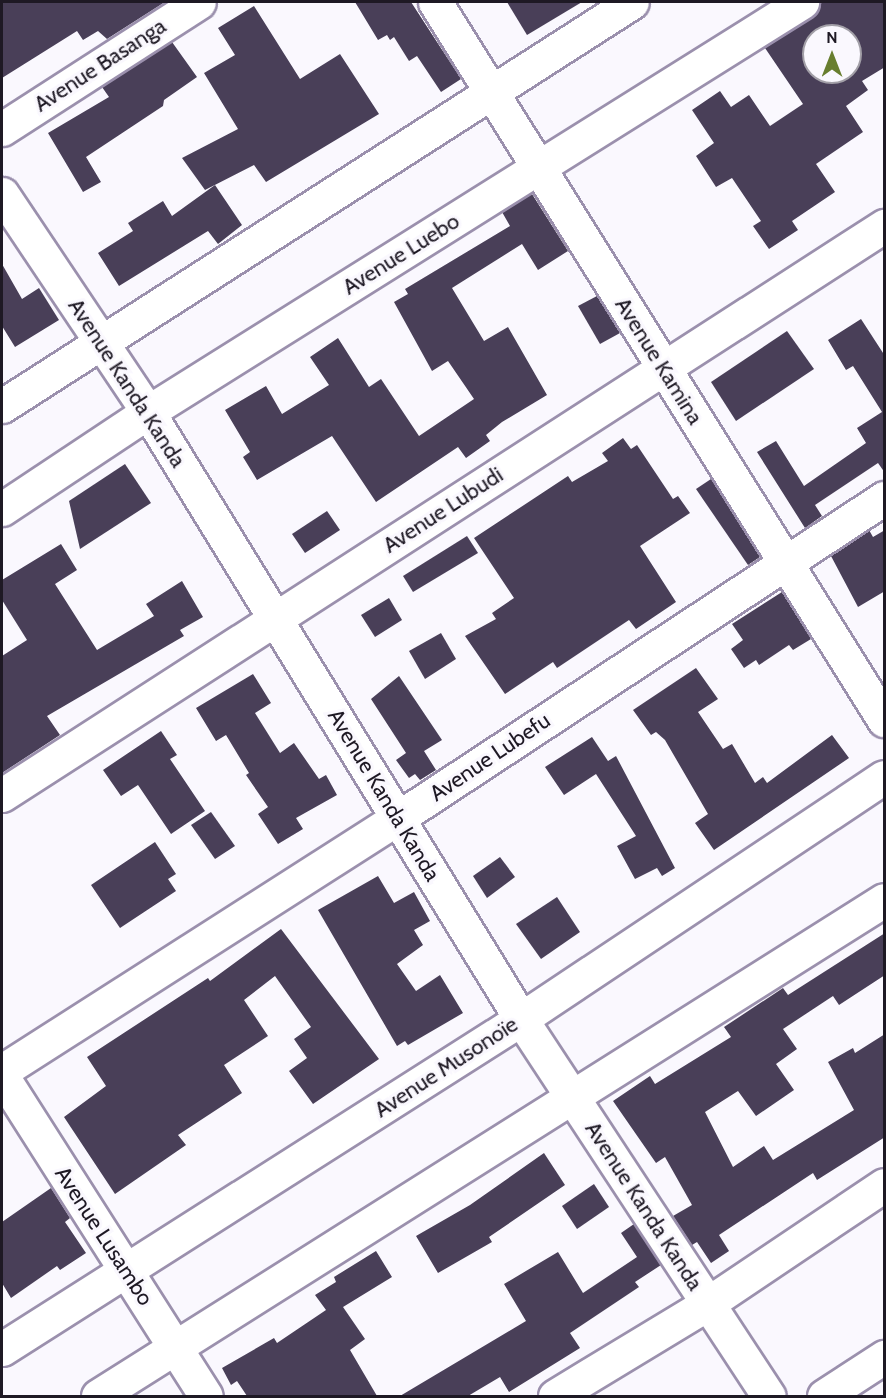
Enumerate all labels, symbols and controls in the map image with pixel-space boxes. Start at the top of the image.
street label: Avenue Basanga [29,13,171,117]
north arrow [802,24,862,84]
text: N [826,28,838,47]
street label: Avenue Luebo [338,208,464,300]
street label: Avenue Kamina [610,293,708,429]
street label: Avenue Kanda Kanda [63,294,191,472]
street label: Avenue Lubudi [378,461,508,559]
street label: Avenue Kanda Kanda [322,704,446,886]
street label: Avenue Lubefu [425,707,555,807]
street label: Avenue Musonoïe [369,1011,523,1123]
street label: Avenue Kanda Kanda [580,1117,708,1295]
street label: Avenue Lusambo [49,1162,159,1310]

